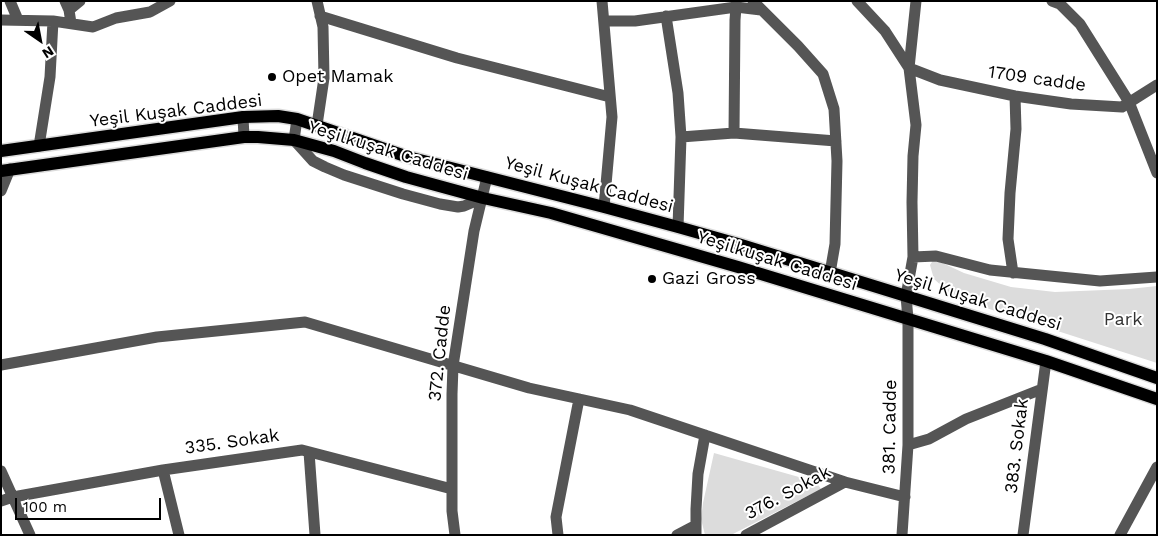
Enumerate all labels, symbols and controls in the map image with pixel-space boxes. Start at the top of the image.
north arrow [15,15,65,65]
text: N [39,43,57,62]
street label: 1709 cadde [987,61,1087,97]
place label: Opet Mamak [282,66,393,88]
marker: Opet Mamak [266,71,278,83]
street label: Yeşil Kuşak Caddesi [89,90,263,132]
street label: Yeşilkuşak Caddesi [305,116,471,186]
street label: Yeşil Kuşak Caddesi [502,152,676,218]
street label: Yeşilkuşak Caddesi [694,226,860,296]
street label: Yeşil Kuşak Caddesi [892,264,1064,336]
place label: Gazi Gross [662,268,756,290]
marker: Gazi Gross [646,273,658,285]
street label: 372. Cadde [424,304,456,402]
park label: Park [1104,309,1142,331]
street label: 381. Cadde [878,379,902,475]
street label: 383. Sokak [1000,397,1034,495]
street label: 335. Sokak [183,425,281,459]
street label: 376. Sokak [741,461,835,525]
scale bar [18,488,164,520]
text: 100 m [23,498,67,516]

